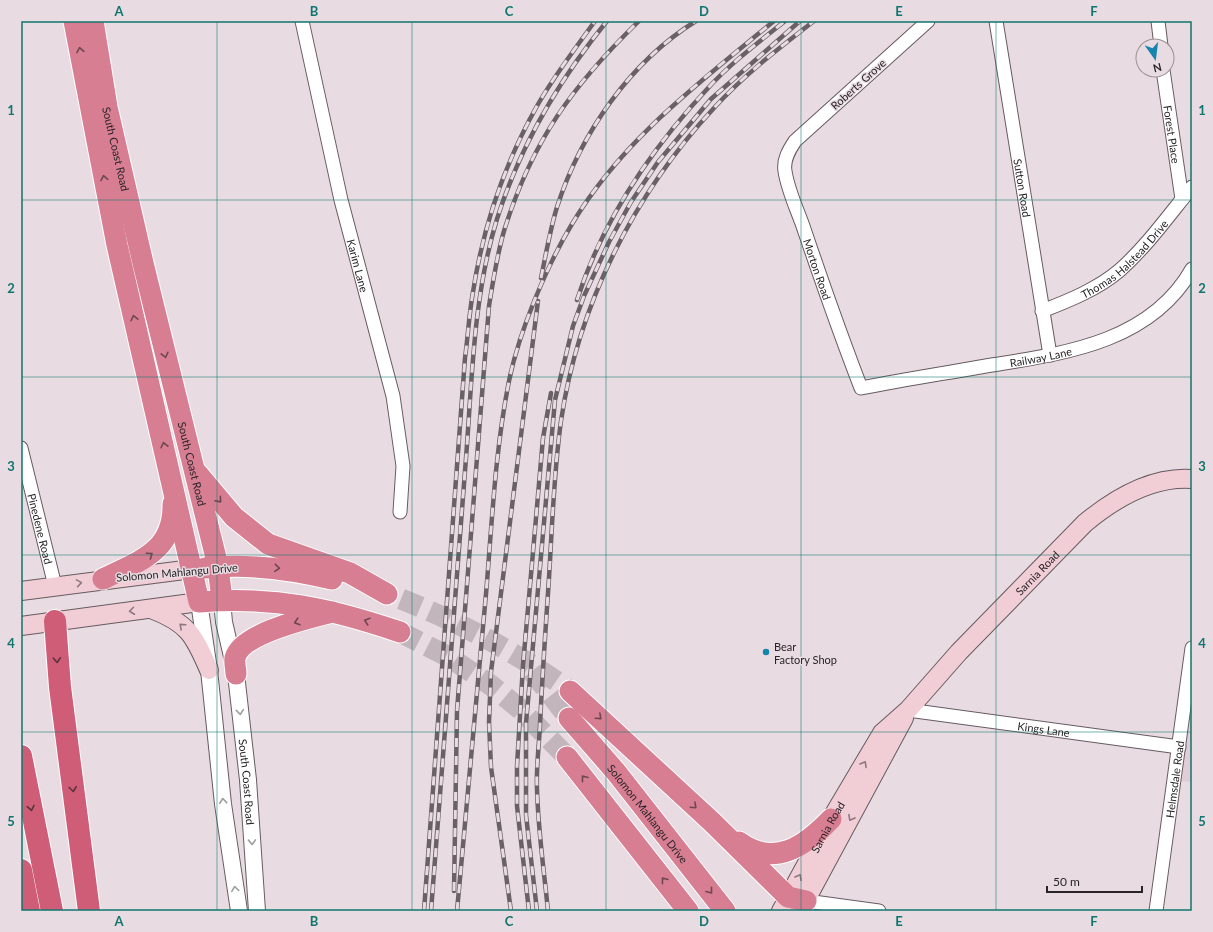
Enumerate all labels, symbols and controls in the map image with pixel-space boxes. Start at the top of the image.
text: A [113,3,124,19]
text: B [310,3,319,19]
text: C [505,3,514,19]
text: D [699,3,709,19]
text: E [895,3,903,19]
text: F [1090,3,1098,19]
north arrow [1135,38,1175,78]
one-way arrow [76,47,84,53]
street label: Roberts Grove [828,56,888,112]
text: N [1152,61,1163,76]
text: 1 [7,102,15,118]
text: 1 [1198,102,1206,118]
street label: Forest Place [1162,104,1183,165]
street label: South Coast Road [101,105,133,192]
street label: Sutton Road [1012,158,1034,218]
one-way arrow [100,174,108,181]
street label: Thomas Halstead Drive [1079,217,1170,300]
street label: Morton Road [801,237,834,301]
street label: Karim Lane [345,238,372,294]
text: 2 [7,280,15,296]
text: 2 [1198,280,1206,296]
one-way arrow [131,315,139,321]
street label: Railway Lane [1009,344,1073,369]
one-way arrow [161,352,169,358]
street label: South Coast Road [176,420,209,507]
one-way arrow [160,442,168,448]
text: 3 [7,458,15,474]
text: 3 [1198,458,1206,474]
street label: Pinedene Road [26,492,56,565]
one-way arrow [215,495,222,502]
street label: Sarnia Road [1012,547,1061,597]
one-way arrow [145,553,152,560]
street label: Solomon Mahlangu Drive [116,560,239,584]
one-way arrow [274,563,280,572]
one-way arrow [76,579,82,588]
one-way arrow [129,606,135,615]
one-way arrow [364,617,371,625]
one-way arrow [293,618,300,626]
one-way arrow [180,623,187,630]
text: 4 [7,635,15,651]
text: 4 [1198,635,1206,651]
place label: Bear Factory Shop [774,640,837,666]
marker: Bear Factory Shop [761,647,771,657]
one-way arrow [53,657,61,663]
one-way arrow [235,709,244,716]
one-way arrow [594,713,602,720]
street label: Kings Lane [1017,719,1071,739]
street label: South Coast Road [237,738,258,825]
street label: Helmsdale Road [1162,740,1186,819]
street label: Solomon Mahlangu Drive [605,761,691,865]
one-way arrow [859,761,866,768]
one-way arrow [582,775,589,782]
one-way arrow [68,786,77,792]
one-way arrow [218,798,227,804]
street label: Sarnia Road [808,799,847,855]
one-way arrow [689,801,697,808]
one-way arrow [27,804,35,811]
text: 5 [7,813,15,829]
text: 5 [1198,813,1206,829]
one-way arrow [848,814,855,822]
one-way arrow [248,839,256,845]
scale bar [1047,868,1142,894]
one-way arrow [795,874,802,881]
text: 50 m [1053,874,1080,889]
one-way arrow [662,878,669,885]
one-way arrow [231,886,240,892]
one-way arrow [705,887,712,894]
text: A [113,913,124,929]
text: B [310,913,319,929]
text: C [505,913,514,929]
text: D [699,913,709,929]
text: E [895,913,903,929]
text: F [1090,913,1098,929]

